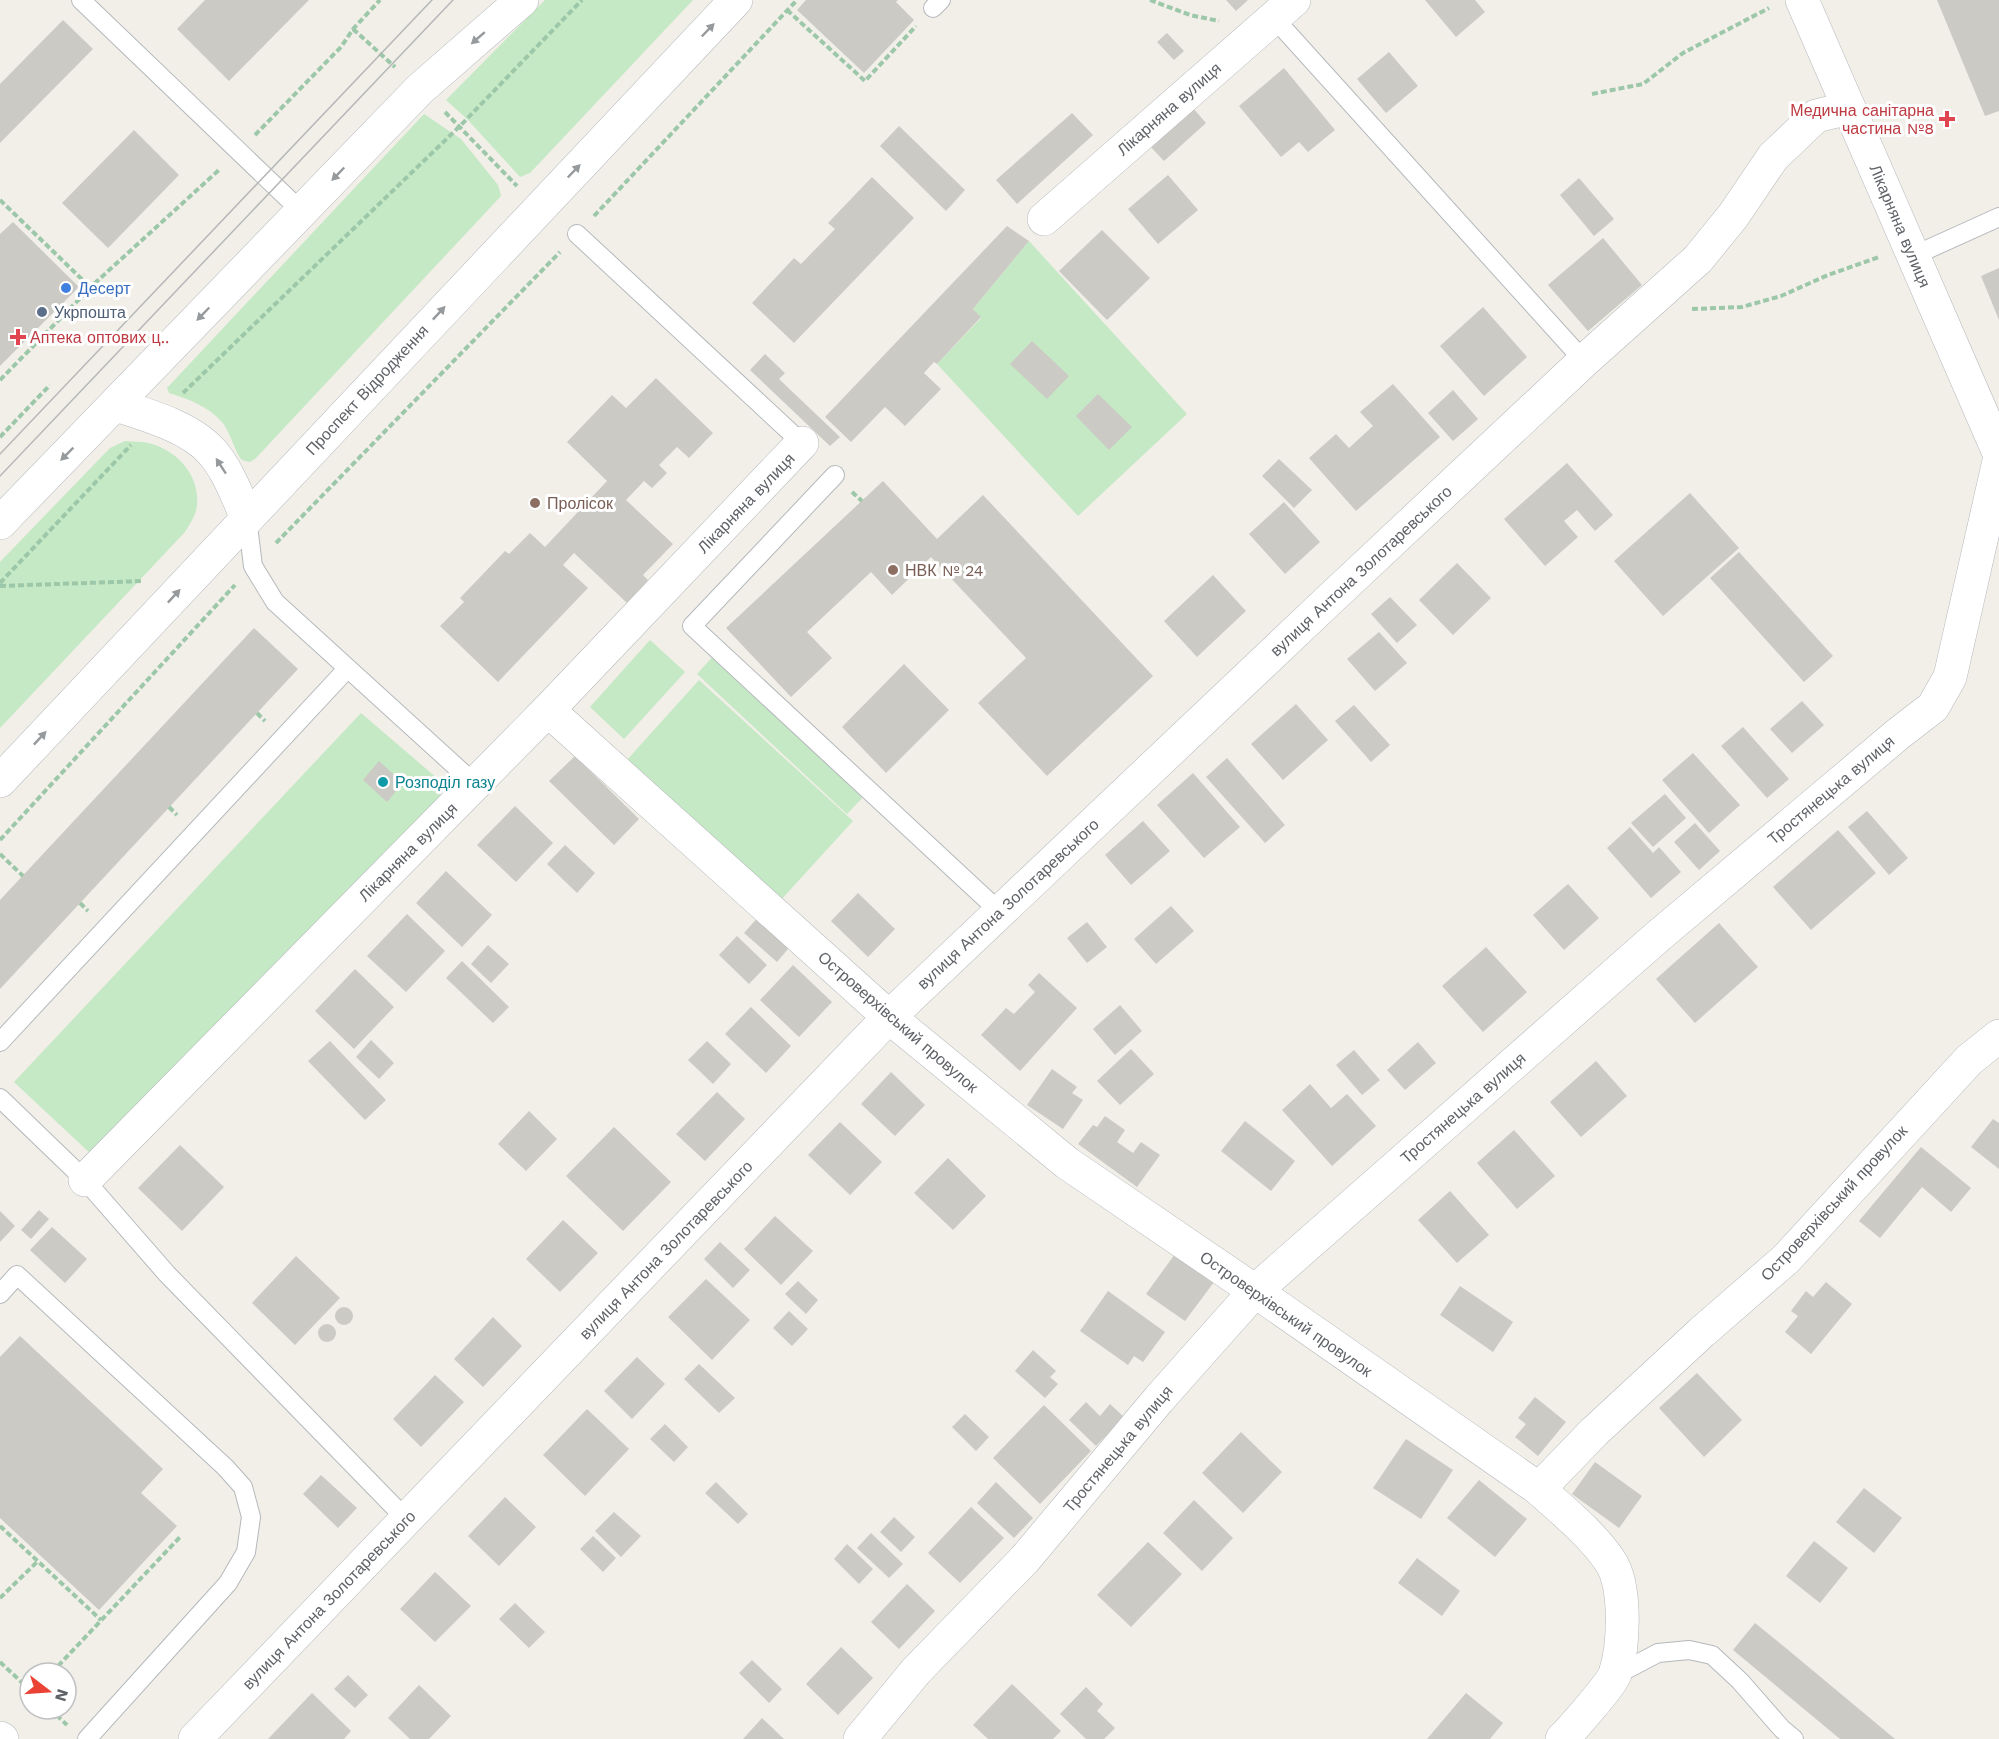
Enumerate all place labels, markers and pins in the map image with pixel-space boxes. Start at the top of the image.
place label: Медична санітарна частина №8 [1790,101,1934,138]
marker: Медична санітарна частина №8 [1938,110,1956,128]
place label: Десерт [78,279,131,298]
marker: Десерт [59,281,73,295]
place label: Укрпошта [54,303,126,322]
marker: Укрпошта [35,305,49,319]
place label: Аптека оптових ц‥ [30,328,169,347]
marker: Аптека оптових ц‥ [11,330,25,344]
place label: Пролісок [547,494,614,513]
marker: Пролісок [528,496,542,510]
place label: НВК № 24 [905,561,984,580]
marker: НВК № 24 [886,563,900,577]
place label: Розподіл газу [395,773,495,792]
marker: Розподіл газу [376,775,390,789]

